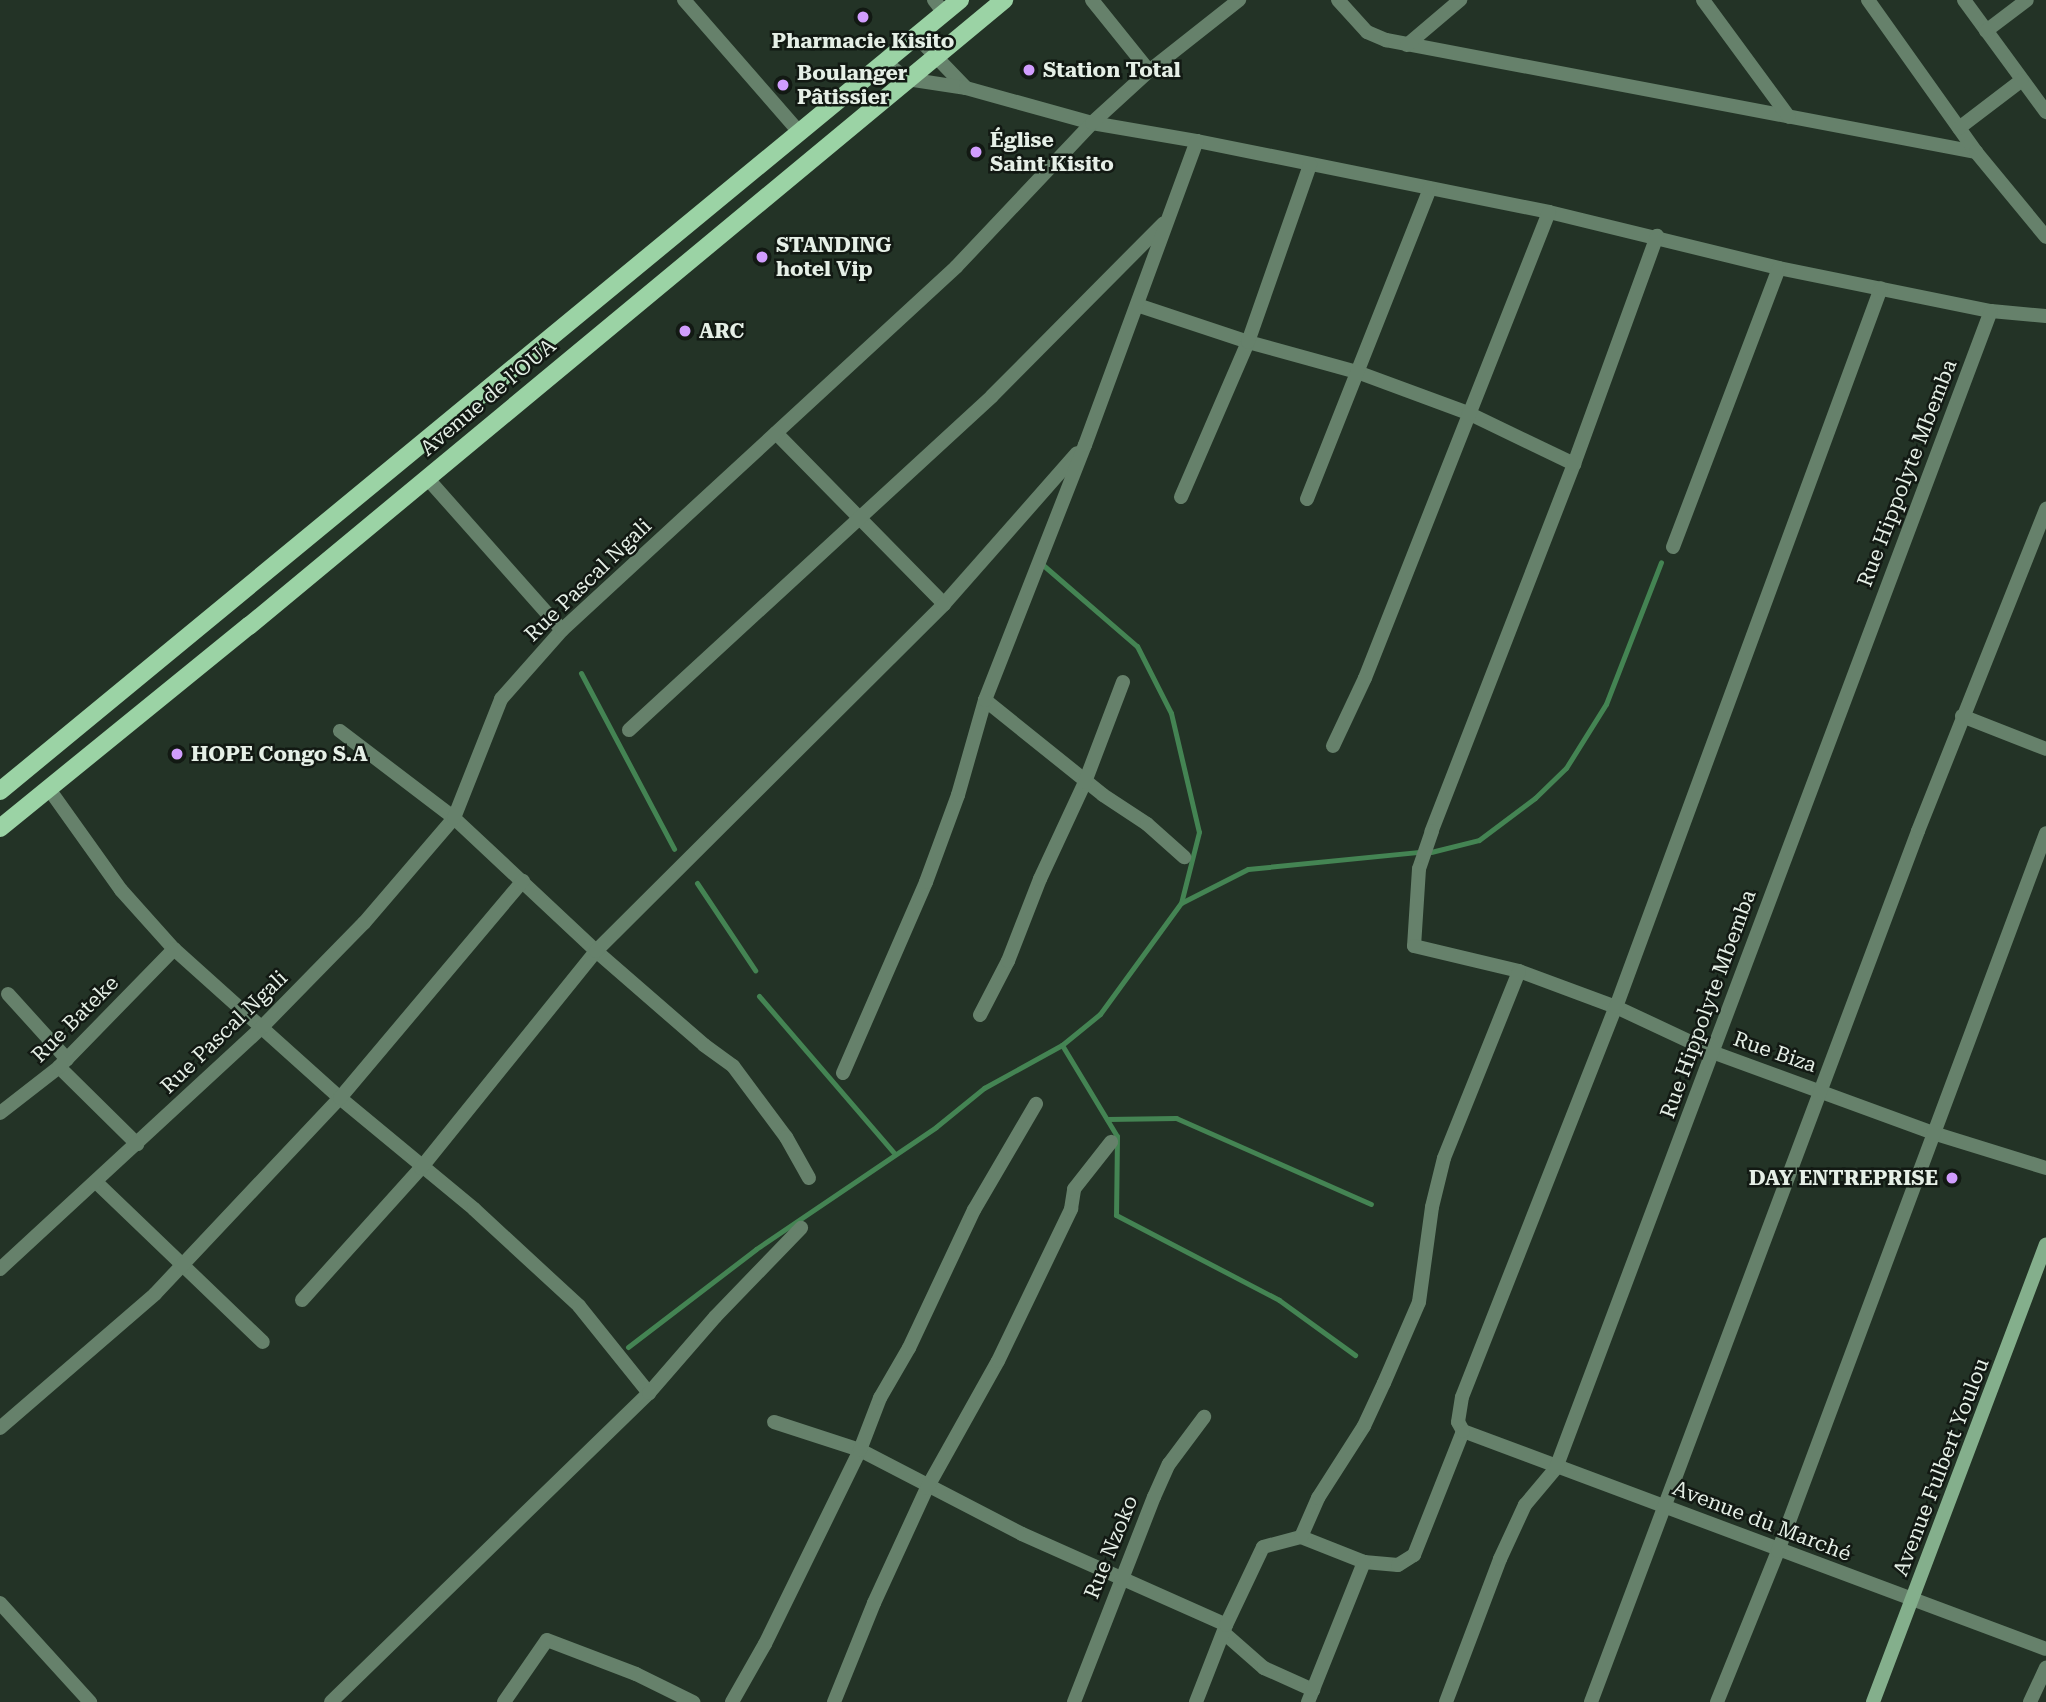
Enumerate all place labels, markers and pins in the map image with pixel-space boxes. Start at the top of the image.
marker: Pharmacie Kisito [855,9,871,25]
place label: Pharmacie Kisito [772,28,954,54]
place label: Station Total [1043,57,1181,83]
place label: Boulanger Pâtissier [797,60,907,110]
marker: Station Total [1021,62,1037,78]
marker: Boulanger Pâtissier [775,77,791,93]
place label: Église Saint Kisito [990,127,1114,177]
marker: Église Saint Kisito [968,144,984,160]
place label: STANDING hotel Vip [776,232,892,282]
marker: STANDING hotel Vip [754,249,770,265]
place label: ARC [699,318,744,344]
marker: ARC [677,323,693,339]
place label: HOPE Congo S.A [191,741,368,767]
marker: HOPE Congo S.A [169,746,185,762]
place label: DAY ENTREPRISE [1749,1165,1938,1191]
marker: DAY ENTREPRISE [1944,1170,1960,1186]

